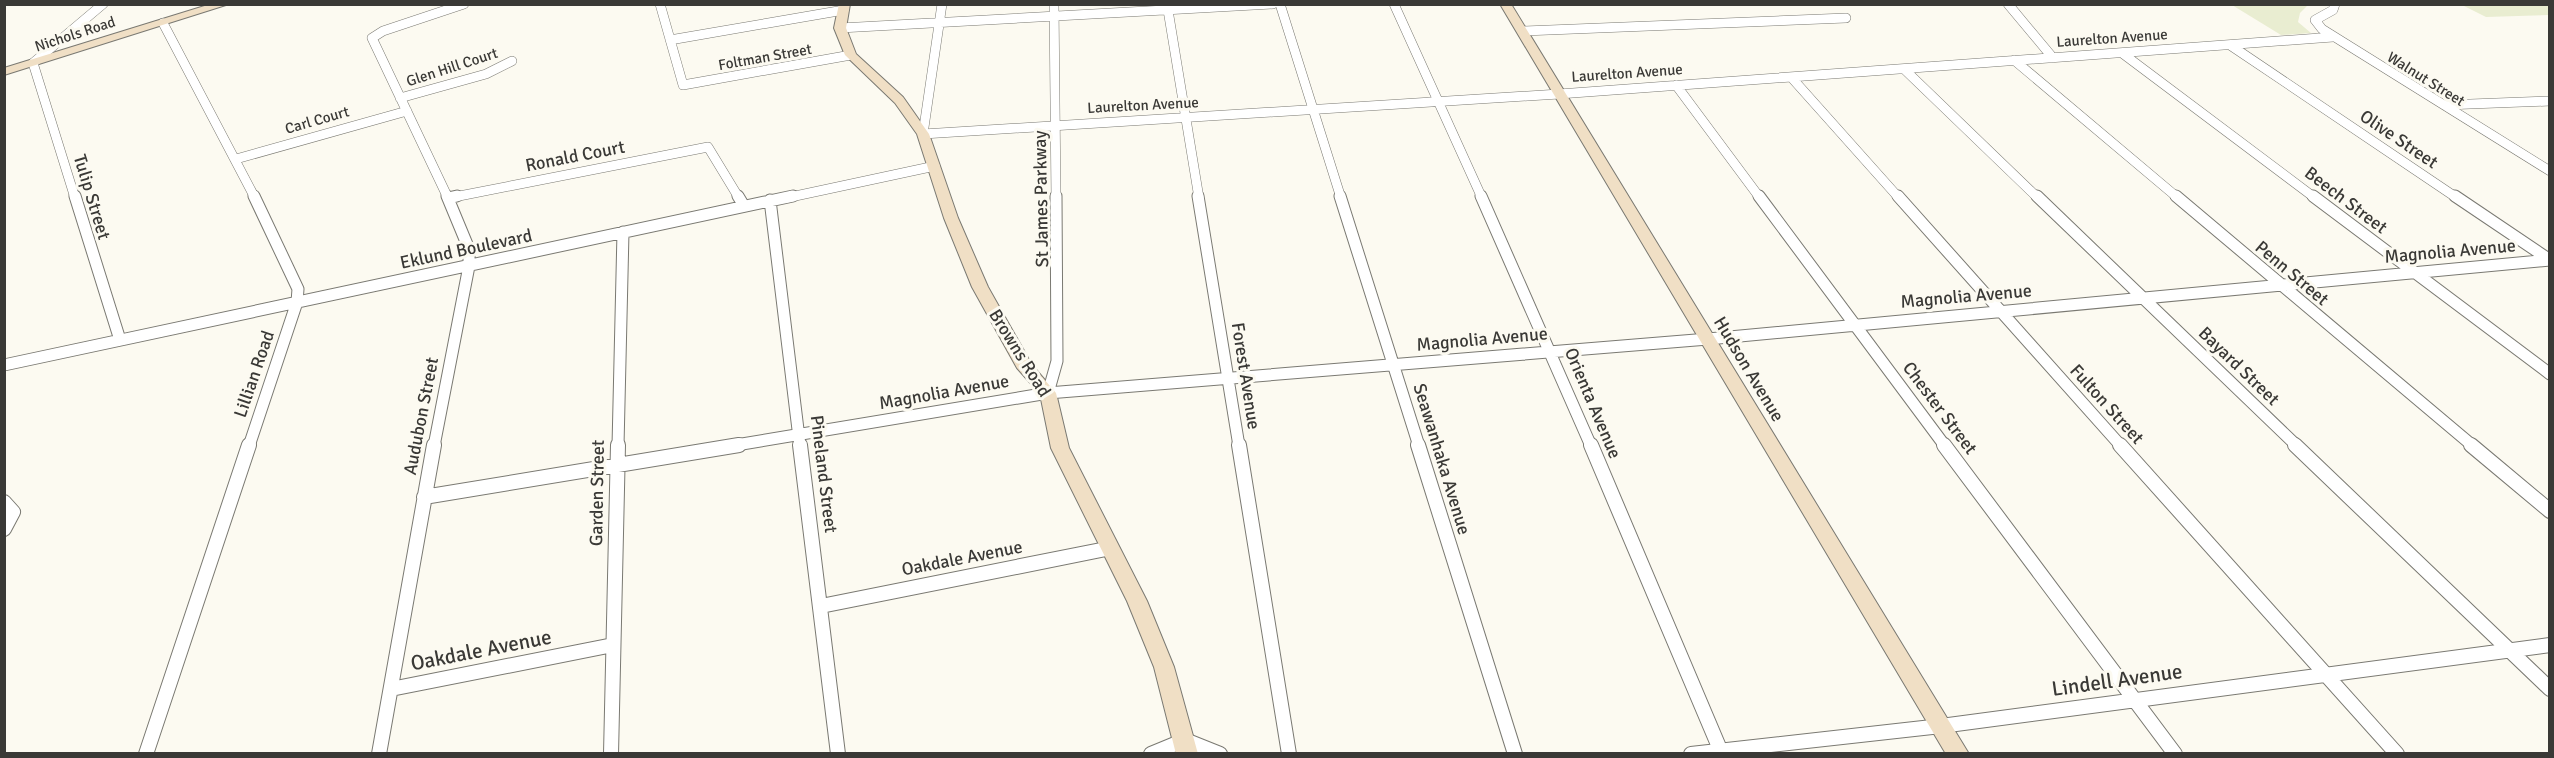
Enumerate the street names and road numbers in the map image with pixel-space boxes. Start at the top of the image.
street label: Nichols Road [32,12,118,55]
street label: Laurelton Avenue [2056,25,2168,51]
street label: Foltman Street [717,40,813,74]
street label: Glen Hill Court [404,44,500,90]
street label: Walnut Street [2384,48,2468,110]
street label: Laurelton Avenue [1571,60,1683,86]
street label: Laurelton Avenue [1087,93,1199,117]
street label: Carl Court [283,102,351,138]
street label: Olive Street [2356,105,2442,173]
street label: St James Parkway [1029,130,1053,268]
street label: Ronald Court [523,136,627,176]
street label: Tulip Street [69,152,115,242]
street label: Beech Street [2300,162,2392,238]
street label: Eklund Boulevard [398,224,534,274]
street label: Magnolia Avenue [2383,234,2517,268]
street label: Penn Street [2251,236,2333,310]
street label: Magnolia Avenue [1899,279,2033,313]
street label: Browns Road [984,305,1056,401]
street label: Hudson Avenue [1709,312,1789,426]
street label: Forest Avenue [1227,321,1265,431]
street label: Magnolia Avenue [1415,322,1549,356]
street label: Bayard Street [2194,322,2284,410]
street label: Lillian Road [229,328,279,420]
street label: Orienta Avenue [1560,344,1626,462]
street label: Audubon Street [399,355,443,477]
street label: Chester Street [1898,357,1982,459]
street label: Fulton Street [2065,360,2149,448]
street label: Magnolia Avenue [877,370,1011,414]
street label: Seawanhaka Avenue [1409,381,1475,537]
street label: Pineland Street [806,414,842,534]
street label: Garden Street [585,440,609,546]
street label: Oakdale Avenue [900,536,1024,580]
street label: Oakdale Avenue [408,624,554,676]
street label: Lindell Avenue [2050,658,2184,702]

